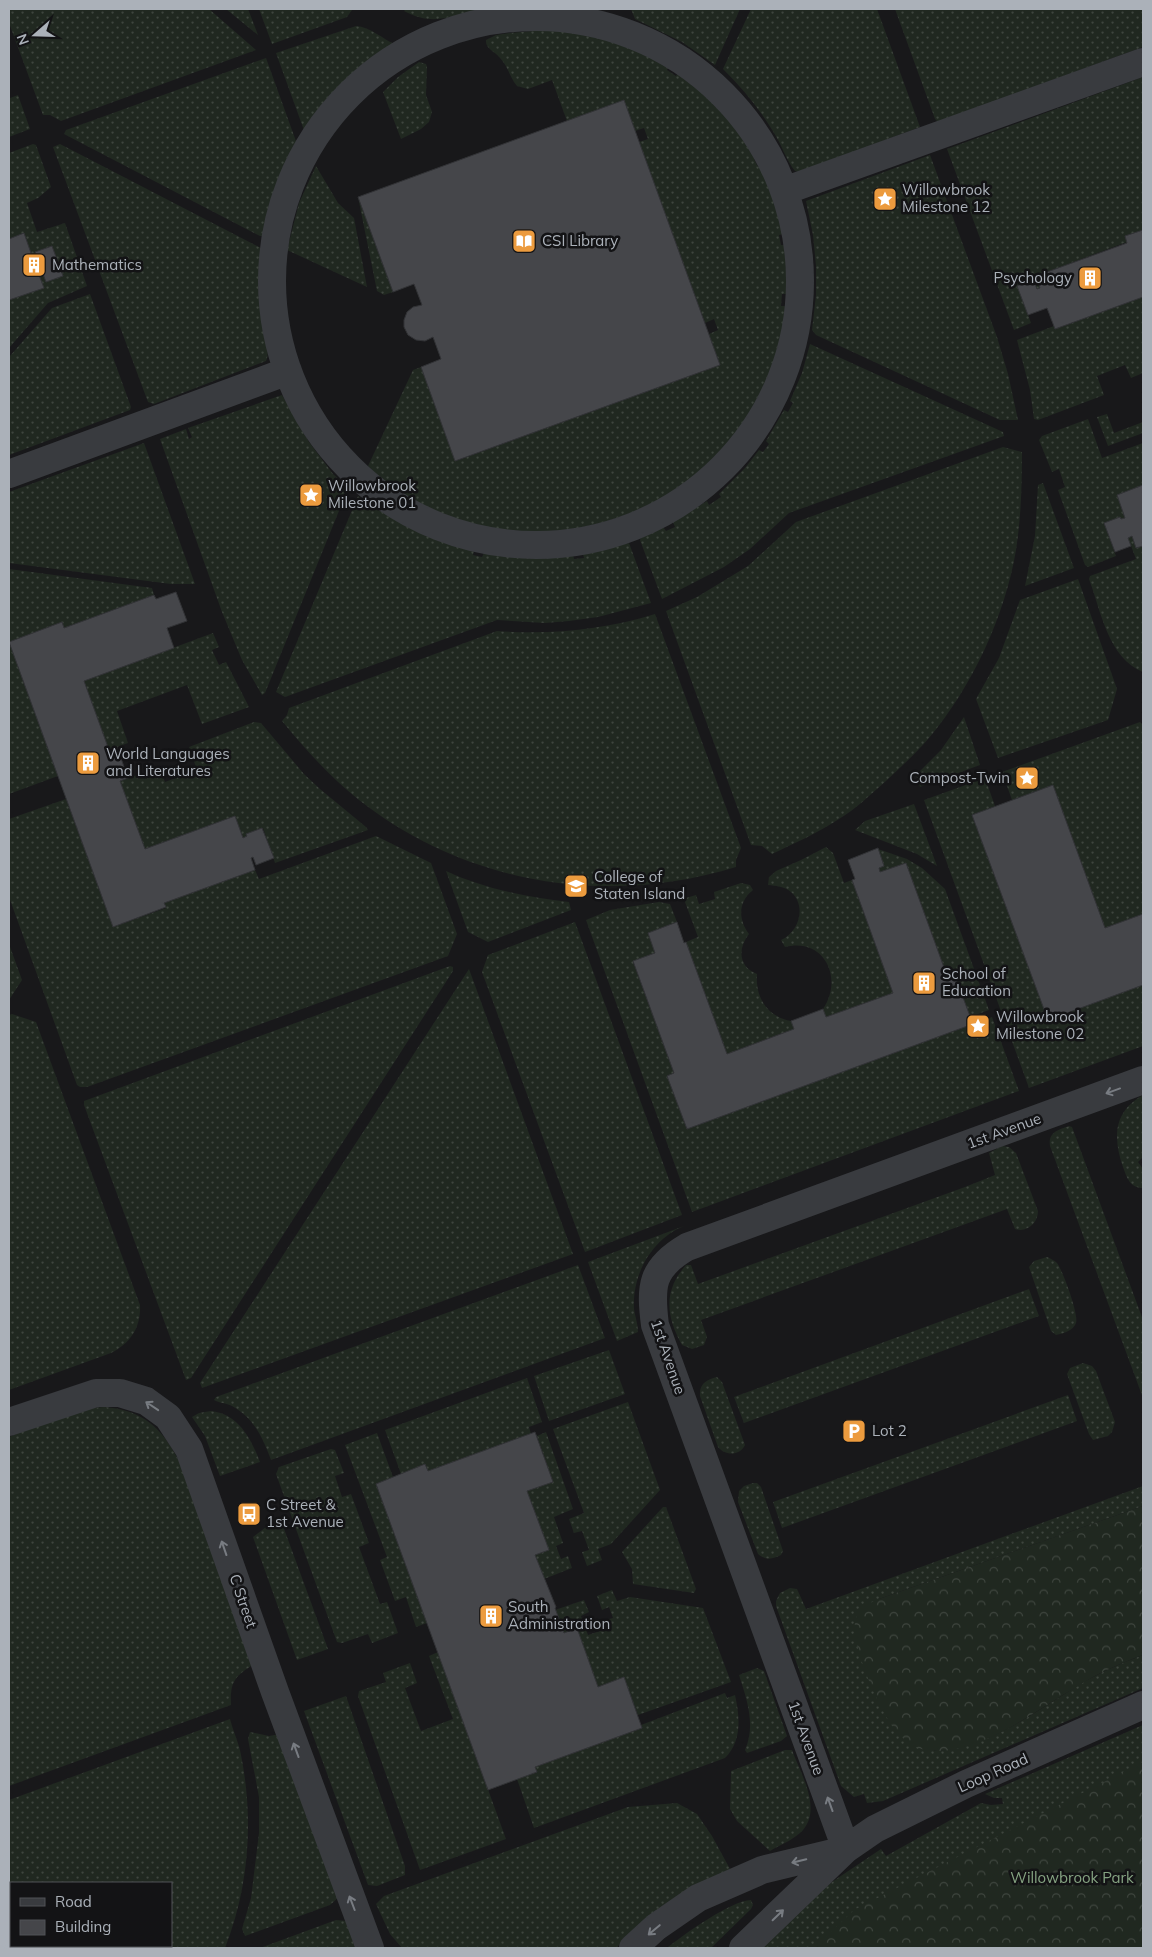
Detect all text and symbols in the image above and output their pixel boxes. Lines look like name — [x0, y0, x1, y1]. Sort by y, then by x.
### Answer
north arrow — [10, 10, 60, 60]
text: N — [13, 31, 33, 47]
place label: Willowbrook Milestone 12 — [902, 180, 990, 216]
place icon: Willowbrook Milestone 12 — [872, 186, 898, 212]
library icon: CSI Library — [511, 228, 537, 254]
place label: CSI Library — [542, 231, 618, 250]
building icon: Mathematics — [21, 252, 47, 278]
place label: Mathematics — [52, 255, 142, 274]
building icon: Psychology — [1077, 265, 1103, 291]
place label: Psychology — [993, 268, 1072, 287]
place label: Willowbrook Milestone 01 — [328, 476, 416, 512]
place icon: Willowbrook Milestone 01 — [298, 482, 324, 508]
place label: World Languages and Literatures — [106, 744, 230, 780]
building icon: World Languages and Literatures — [75, 750, 101, 776]
place icon: Compost-Twin — [1014, 765, 1040, 791]
place label: Compost-Twin — [909, 768, 1010, 787]
place label: College of Staten Island — [594, 867, 685, 903]
school or university icon: College of Staten Island — [563, 873, 589, 899]
place label: School of Education — [942, 964, 1011, 1000]
building icon: School of Education — [911, 970, 937, 996]
place label: Willowbrook Milestone 02 — [996, 1007, 1084, 1043]
place icon: Willowbrook Milestone 02 — [965, 1013, 991, 1039]
one-way arrow — [1105, 1087, 1121, 1096]
street label: 1st Avenue — [964, 1108, 1044, 1153]
street label: 1st Avenue — [647, 1317, 690, 1397]
one-way arrow — [146, 1401, 160, 1411]
parking icon: Lot 2 — [841, 1418, 867, 1444]
place label: Lot 2 — [872, 1421, 907, 1440]
place label: C Street & 1st Avenue — [266, 1495, 344, 1531]
bus stop icon: C Street & 1st Avenue — [236, 1501, 262, 1527]
one-way arrow — [219, 1541, 228, 1556]
street label: C Street — [225, 1571, 262, 1630]
place label: South Administration — [508, 1597, 610, 1633]
building icon: South Administration — [478, 1603, 504, 1629]
street label: 1st Avenue — [784, 1698, 829, 1778]
one-way arrow — [291, 1743, 300, 1759]
street label: Loop Road — [955, 1749, 1031, 1796]
one-way arrow — [825, 1796, 834, 1812]
one-way arrow — [791, 1857, 807, 1866]
park label: Willowbrook Park — [1010, 1868, 1134, 1887]
legend — [10, 1882, 172, 1947]
text: Road — [55, 1892, 92, 1911]
one-way arrow — [347, 1896, 357, 1911]
one-way arrow — [772, 1909, 784, 1921]
text: Building — [55, 1917, 111, 1936]
one-way arrow — [647, 1924, 660, 1935]

